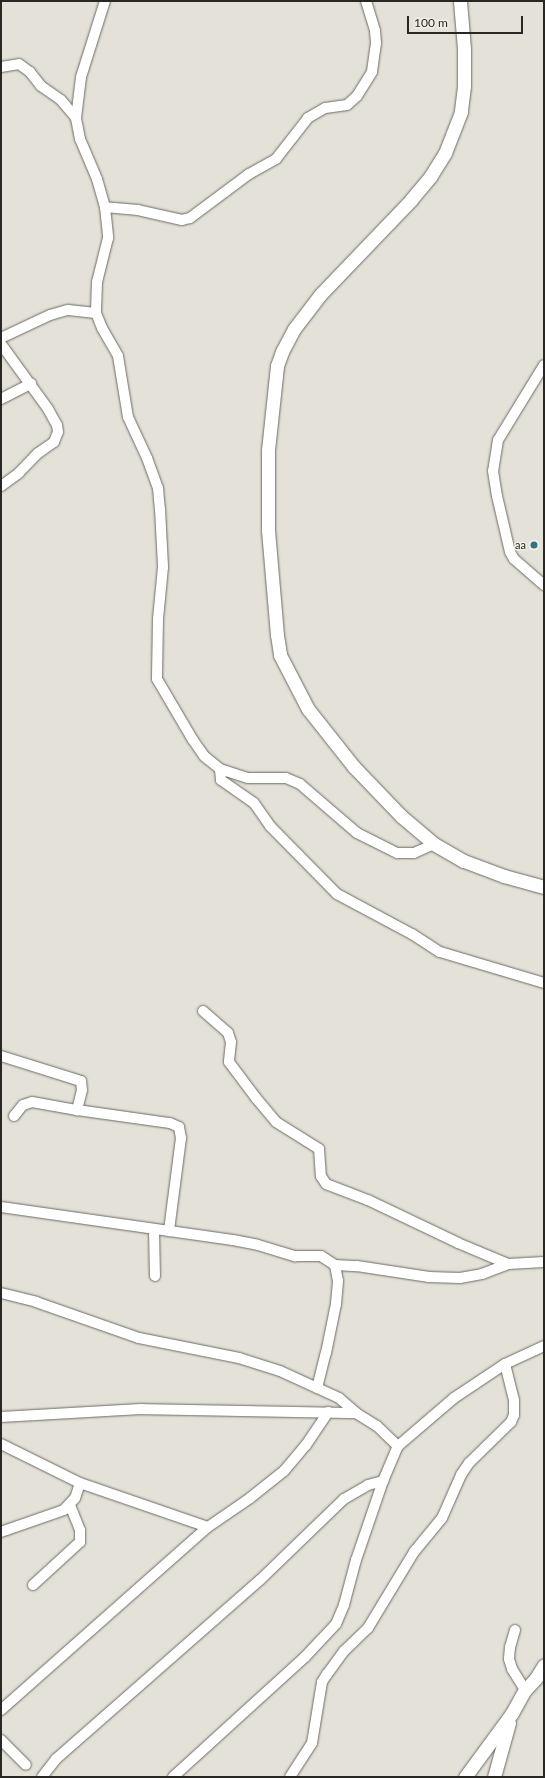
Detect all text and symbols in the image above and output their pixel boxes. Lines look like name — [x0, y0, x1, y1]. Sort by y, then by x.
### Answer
scale bar — [409, 8, 525, 34]
text: 100 m — [414, 15, 448, 30]
place label: aa — [515, 538, 526, 552]
marker: aa — [529, 540, 539, 550]

